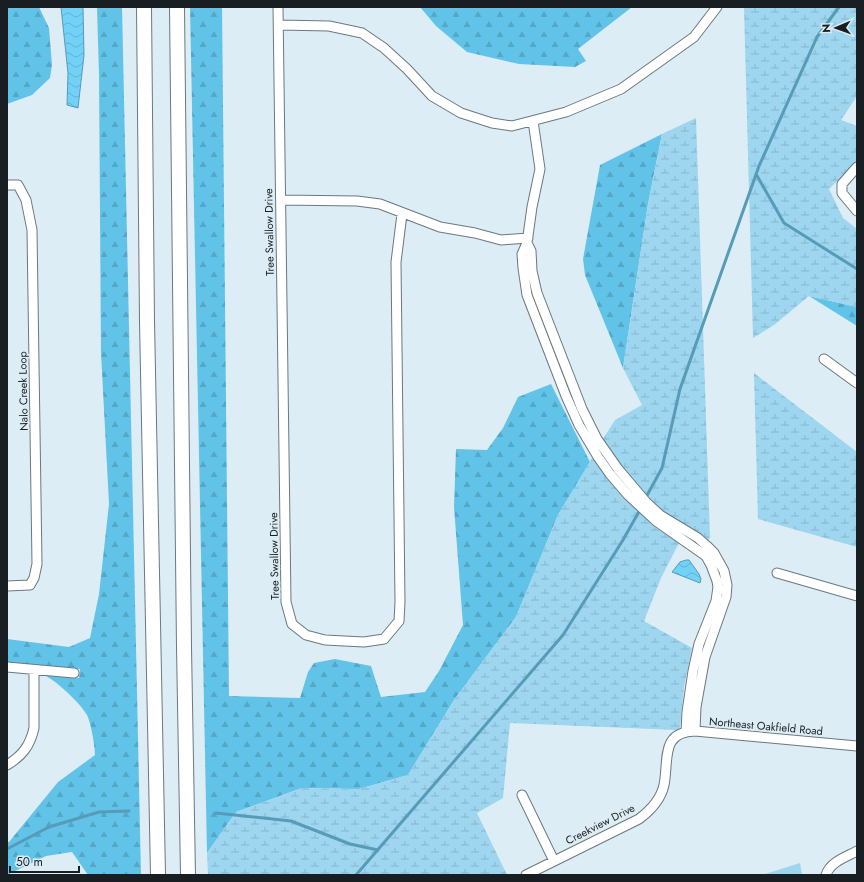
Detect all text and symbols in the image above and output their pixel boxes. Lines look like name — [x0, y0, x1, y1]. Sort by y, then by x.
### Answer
north arrow — [816, 8, 856, 48]
text: N — [818, 24, 834, 33]
street label: Tree Swallow Drive — [260, 188, 278, 276]
street label: Nalo Creek Loop — [14, 351, 32, 431]
street label: Tree Swallow Drive — [265, 512, 283, 600]
street label: Northeast Oakfield Road — [708, 713, 824, 739]
street label: Creekview Drive — [563, 799, 638, 848]
scale bar — [10, 848, 79, 874]
text: 50 m — [16, 853, 43, 871]

